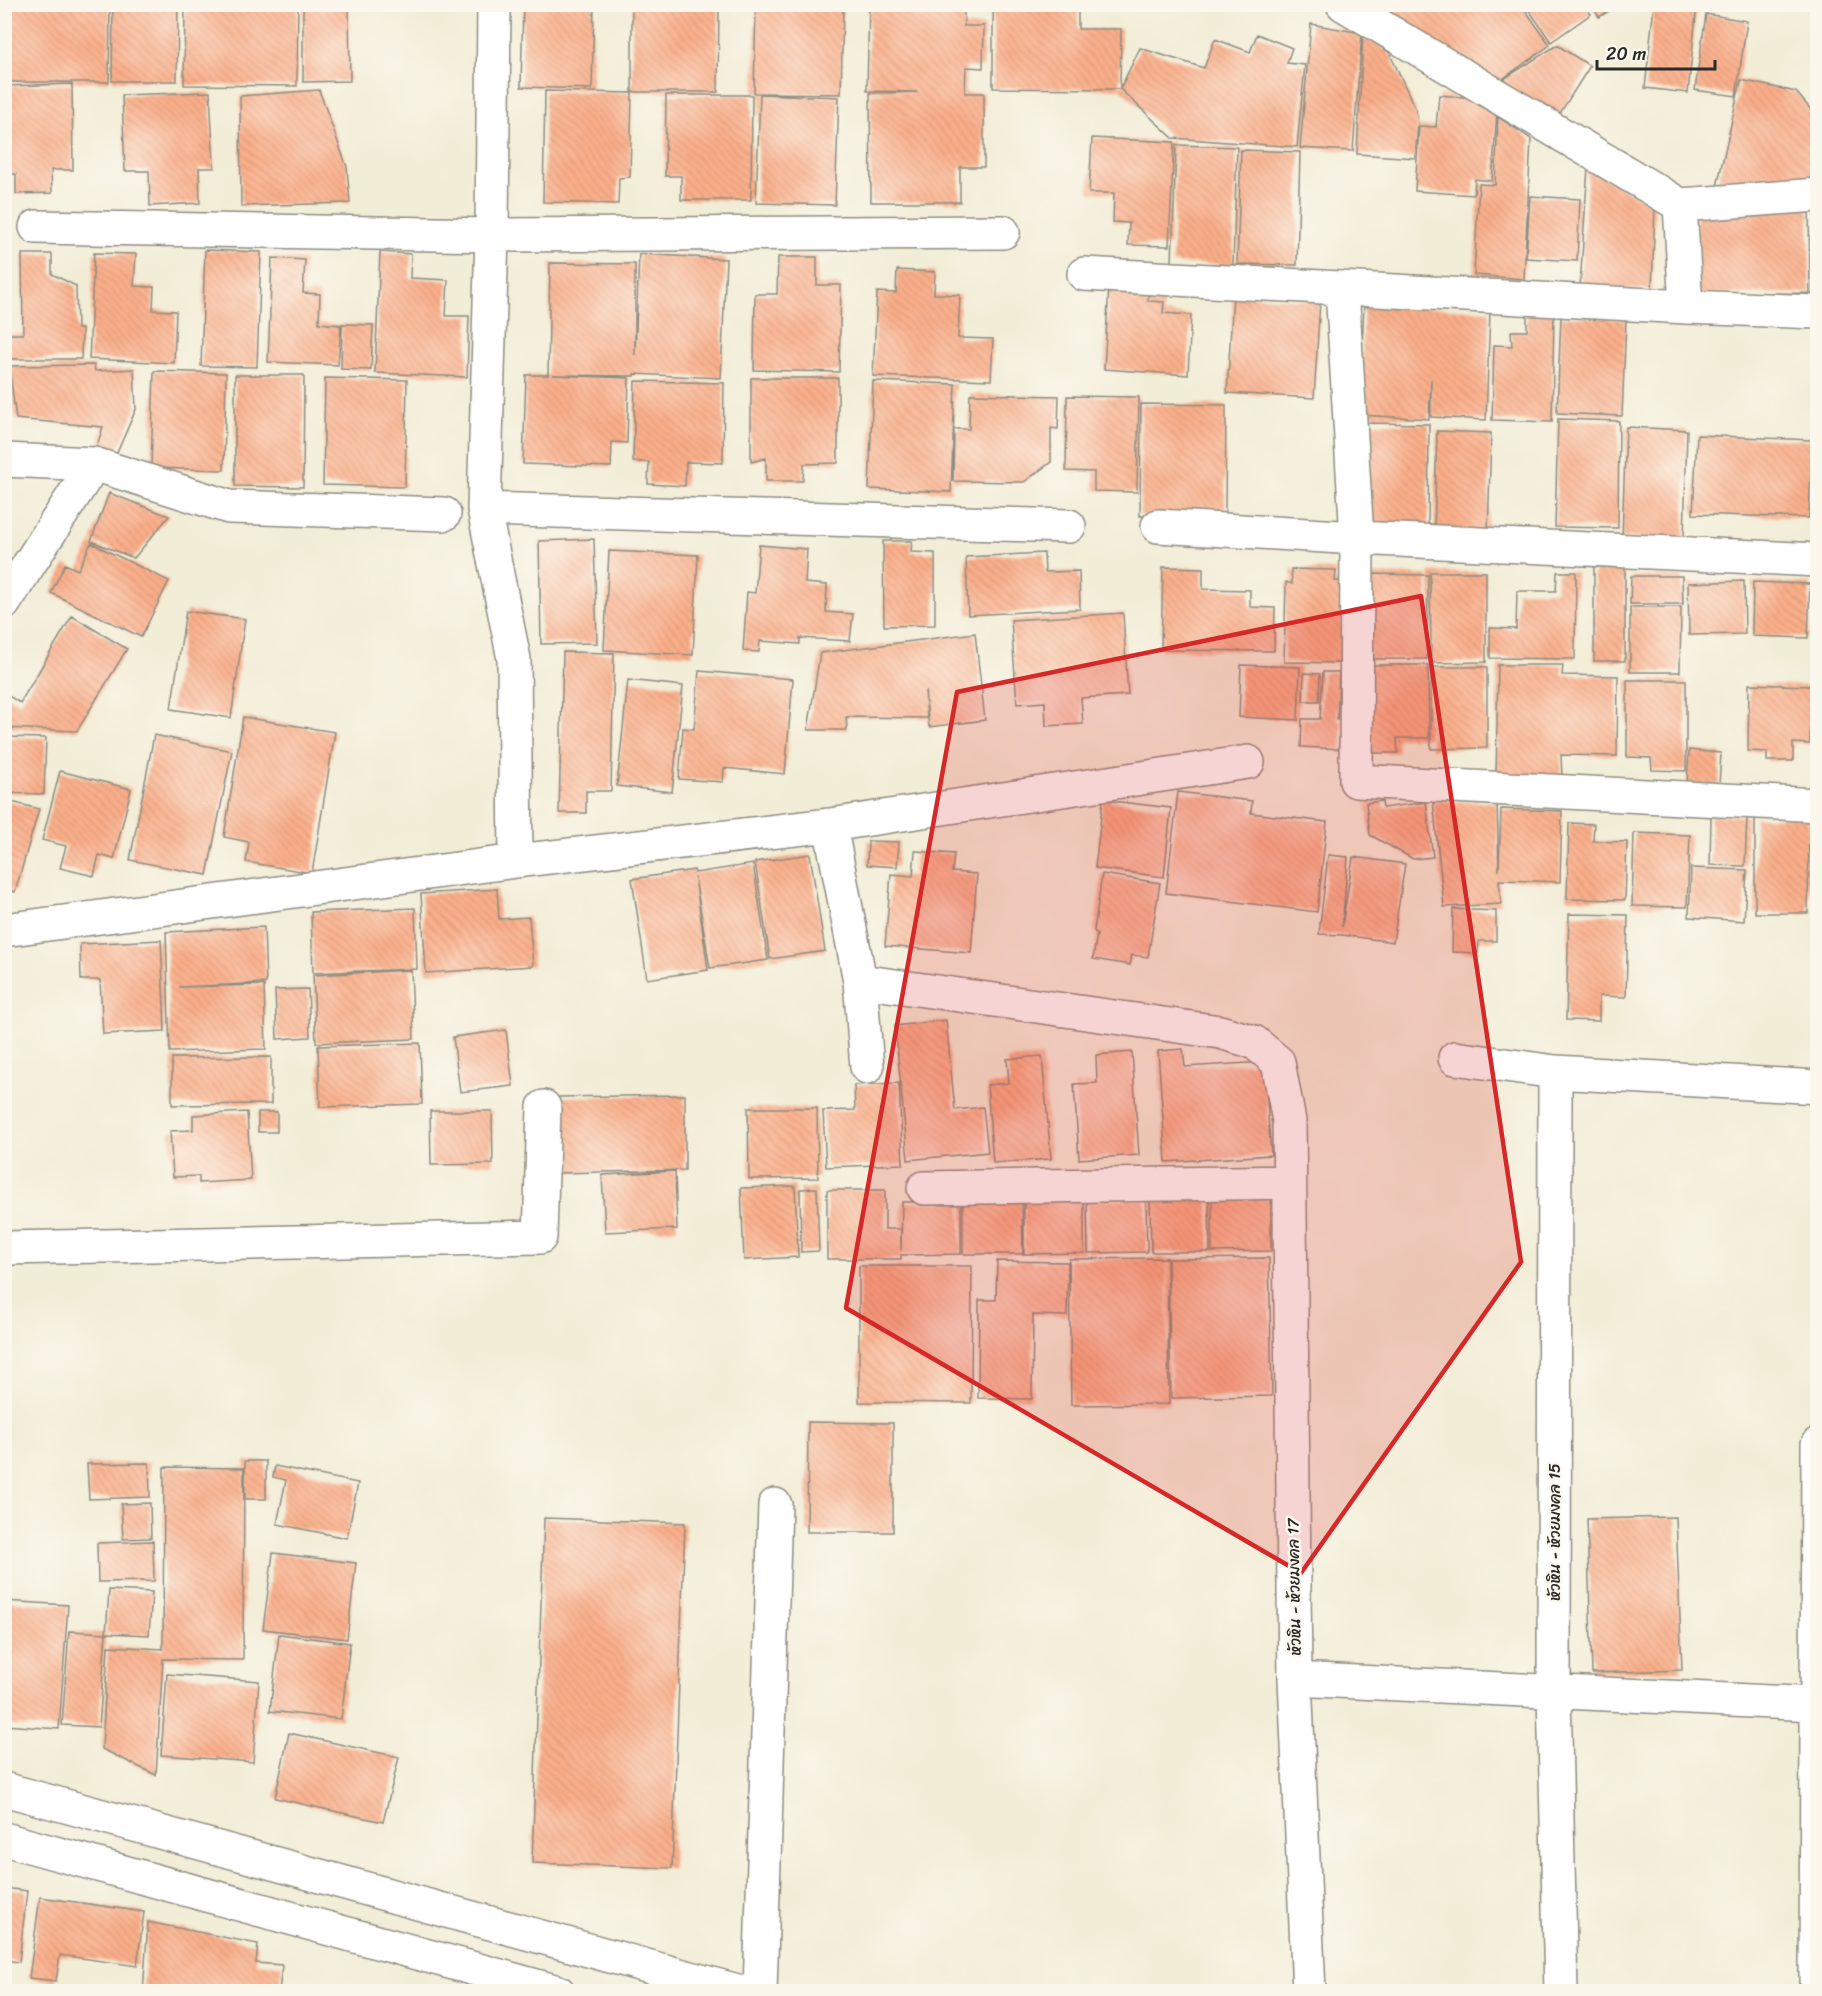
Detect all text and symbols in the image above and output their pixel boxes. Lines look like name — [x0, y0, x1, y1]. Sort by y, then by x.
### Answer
scale bar — [1597, 33, 1716, 71]
text: 20 m — [1606, 38, 1646, 70]
street label: หัวหิน - ห้วยมงคล 15 — [1540, 1463, 1569, 1601]
street label: หัวหิน - ห้วยมงคล 17 — [1278, 1517, 1310, 1656]

